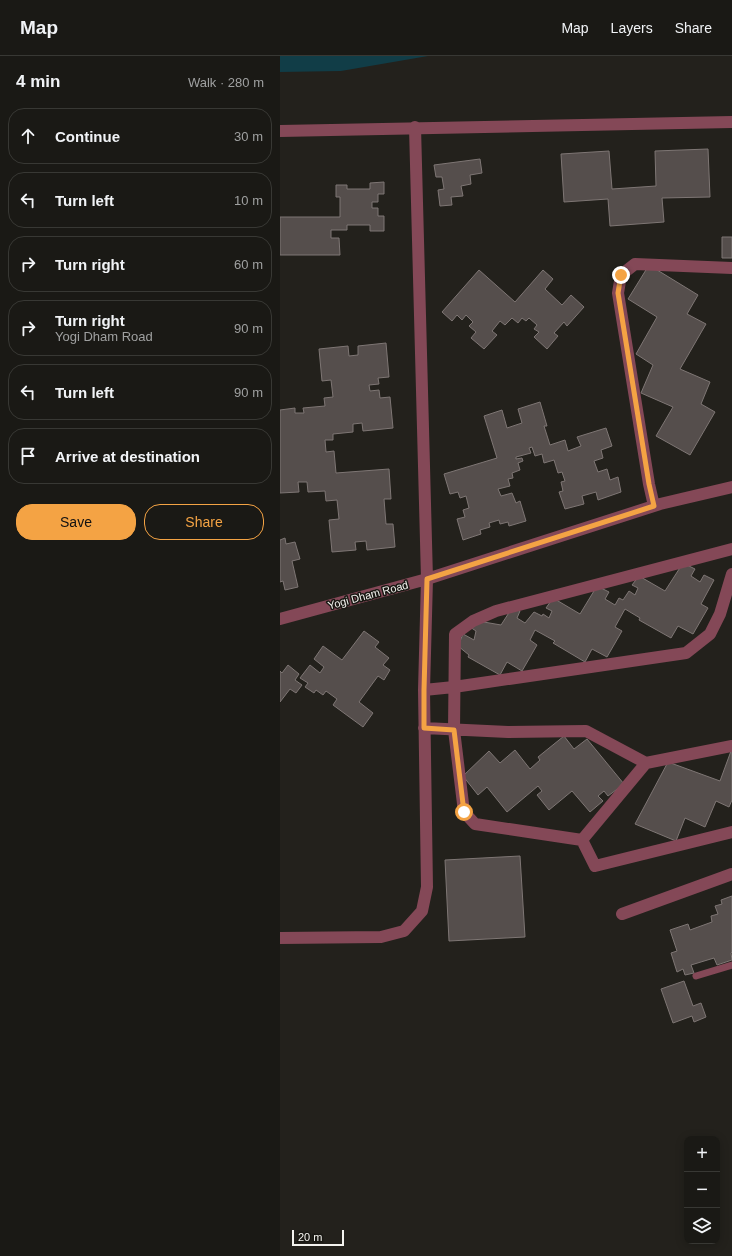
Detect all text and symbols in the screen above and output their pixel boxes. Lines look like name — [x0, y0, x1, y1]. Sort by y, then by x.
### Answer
text: Map — [20, 17, 58, 38]
text: Map — [561, 20, 589, 36]
text: Layers — [611, 20, 653, 36]
text: Share — [675, 20, 712, 36]
text: 4 min — [16, 72, 60, 91]
text: Walk · 280 m — [188, 75, 264, 90]
icon: ahead — [17, 125, 39, 147]
text: Continue — [55, 128, 120, 145]
text: 30 m — [234, 129, 263, 144]
icon: left — [17, 189, 39, 211]
text: Turn left — [55, 192, 114, 209]
text: 10 m — [234, 193, 263, 208]
icon: right — [17, 253, 39, 275]
text: Turn right — [55, 256, 125, 273]
text: 60 m — [234, 257, 263, 272]
route end — [612, 266, 630, 284]
text: Turn right — [55, 312, 125, 329]
icon: right — [17, 317, 39, 339]
text: 90 m — [234, 321, 263, 336]
text: Yogi Dham Road — [55, 329, 153, 344]
icon: left — [17, 381, 39, 403]
text: Turn left — [55, 384, 114, 401]
text: 90 m — [234, 385, 263, 400]
icon: arrive — [17, 445, 39, 467]
text: Arrive at destination — [55, 448, 200, 465]
button: Save — [16, 504, 136, 540]
button: Share — [144, 504, 264, 540]
street label: Yogi Dham Road — [326, 578, 410, 612]
route start — [455, 803, 473, 821]
map controls — [684, 1136, 720, 1244]
button: + — [684, 1136, 720, 1172]
button: − — [684, 1172, 720, 1208]
button: layers — [684, 1208, 720, 1244]
scale bar — [292, 1228, 344, 1247]
text: 20 m — [298, 1231, 322, 1243]

